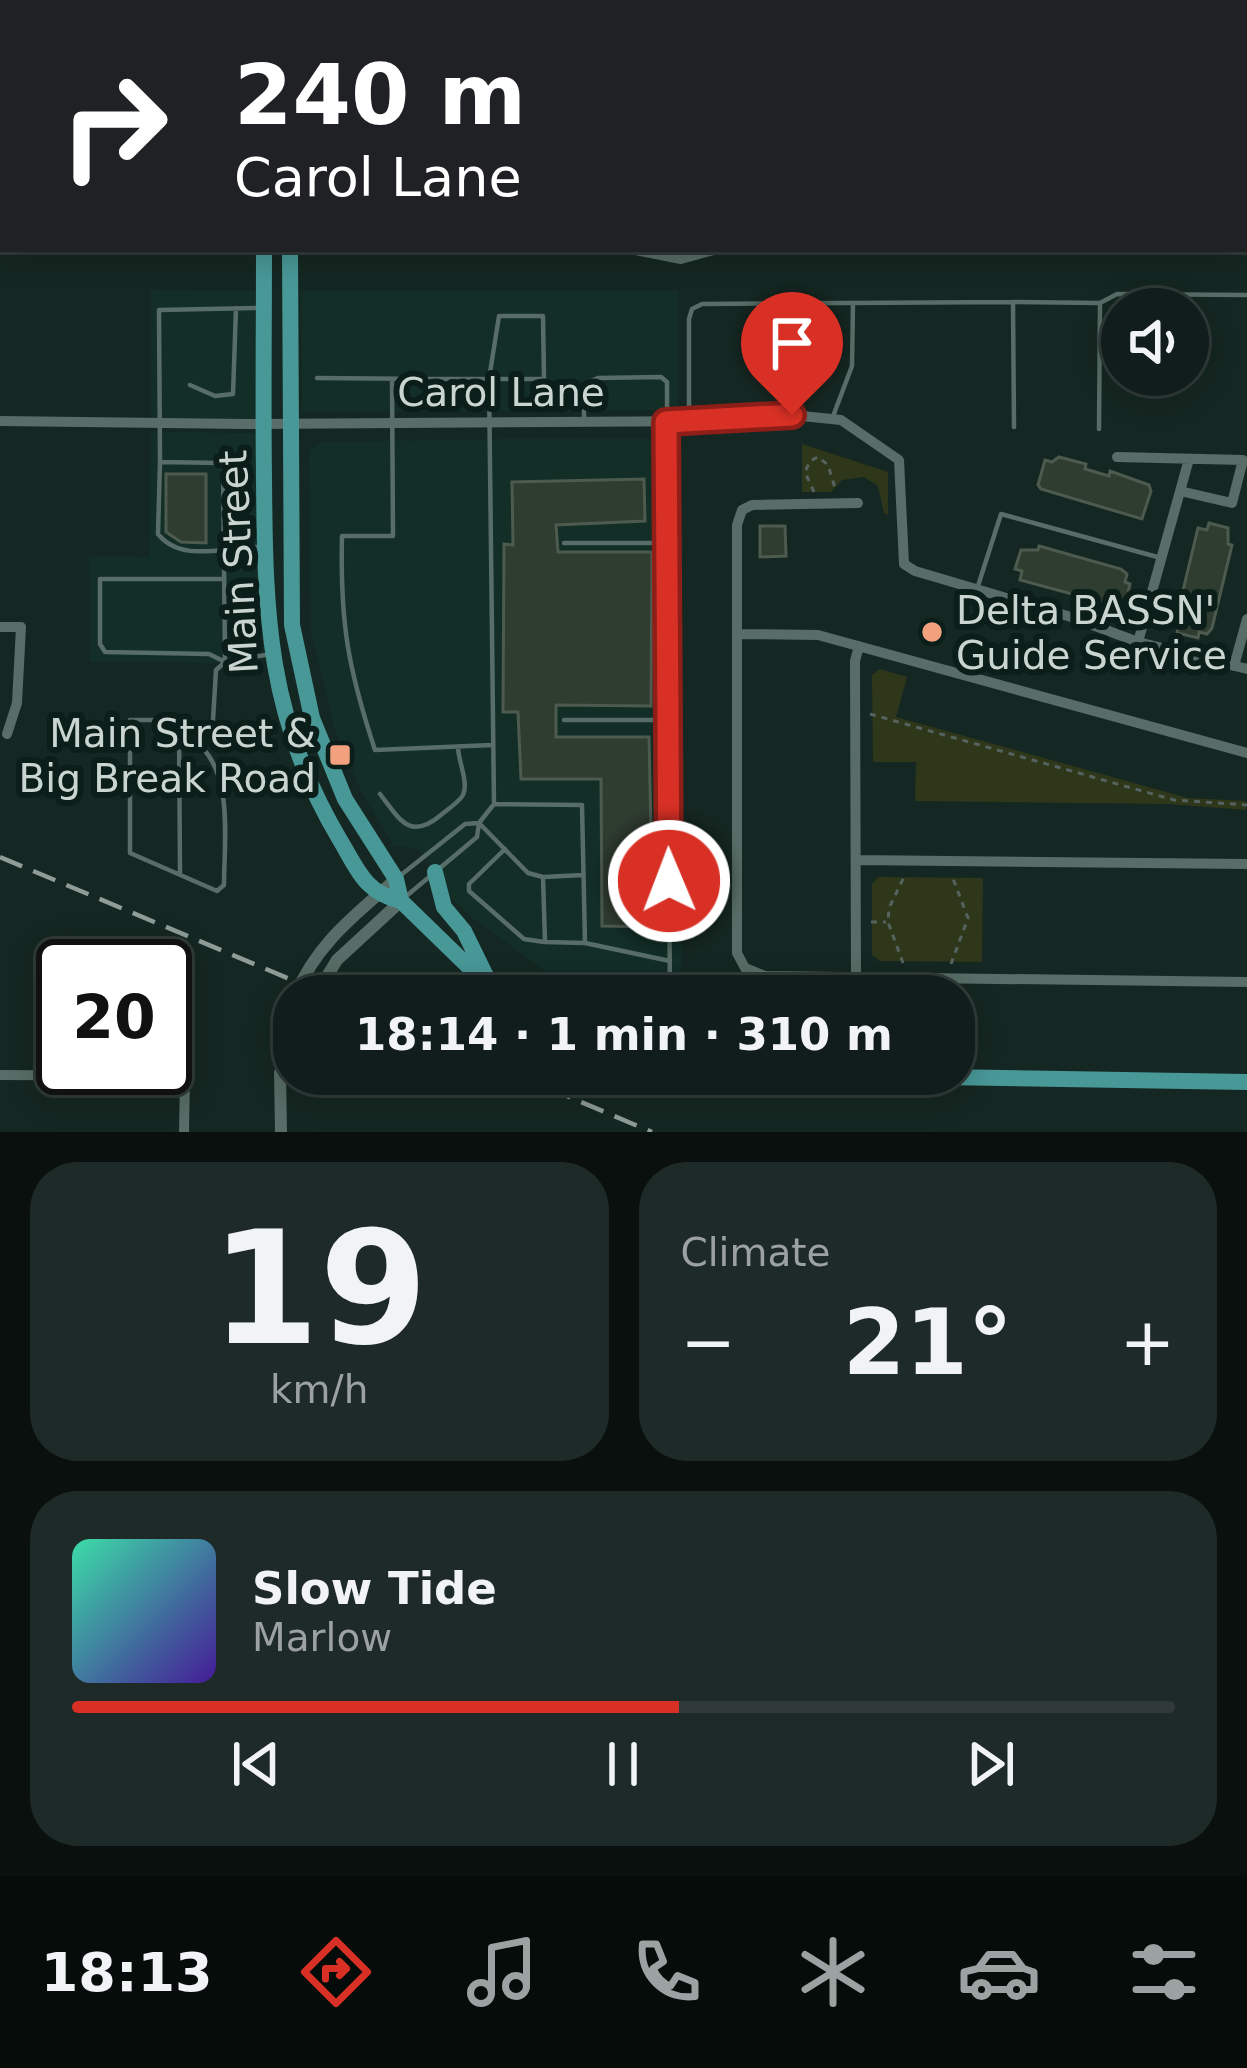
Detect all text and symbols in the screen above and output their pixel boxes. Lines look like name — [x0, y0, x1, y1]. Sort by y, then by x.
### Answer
text: 240 m — [234, 46, 526, 144]
icon: right — [36, 48, 192, 204]
text: Carol Lane — [234, 146, 522, 209]
map controls — [1101, 288, 1209, 396]
button: sound — [1101, 288, 1209, 396]
pin — [741, 292, 843, 415]
icon: arrive — [759, 310, 825, 376]
street label: Carol Lane — [397, 370, 605, 415]
street label: Main Street — [210, 449, 267, 675]
place label: Delta BASSN' Guide Service — [956, 588, 1227, 678]
marker: Delta BASSN' Guide Service — [919, 619, 945, 645]
place label: Main Street & Big Break Road — [19, 711, 316, 801]
marker: Main Street & Big Break Road — [327, 742, 353, 768]
position arrow — [606, 818, 732, 944]
speed limit sign: 20 — [36, 939, 192, 1095]
text: 18:14 · 1 min · 310 m — [355, 1008, 893, 1061]
text: 19 — [211, 1198, 428, 1380]
text: Climate — [681, 1230, 831, 1275]
text: 21° — [843, 1290, 1013, 1395]
text: − — [681, 1304, 736, 1381]
text: + — [1120, 1304, 1175, 1381]
text: km/h — [270, 1367, 368, 1412]
text: Slow Tide — [252, 1562, 497, 1615]
text: Marlow — [252, 1615, 392, 1660]
icon: previous — [223, 1731, 289, 1797]
icon: pause — [590, 1731, 656, 1797]
icon: next — [958, 1731, 1024, 1797]
icon: directions — [294, 1930, 378, 2014]
icon: music — [460, 1930, 544, 2014]
icon: phone — [625, 1930, 709, 2014]
icon: climate — [791, 1930, 875, 2014]
icon: car — [957, 1930, 1041, 2014]
icon: filters — [1122, 1930, 1206, 2014]
text: 18:13 — [41, 1941, 213, 2004]

